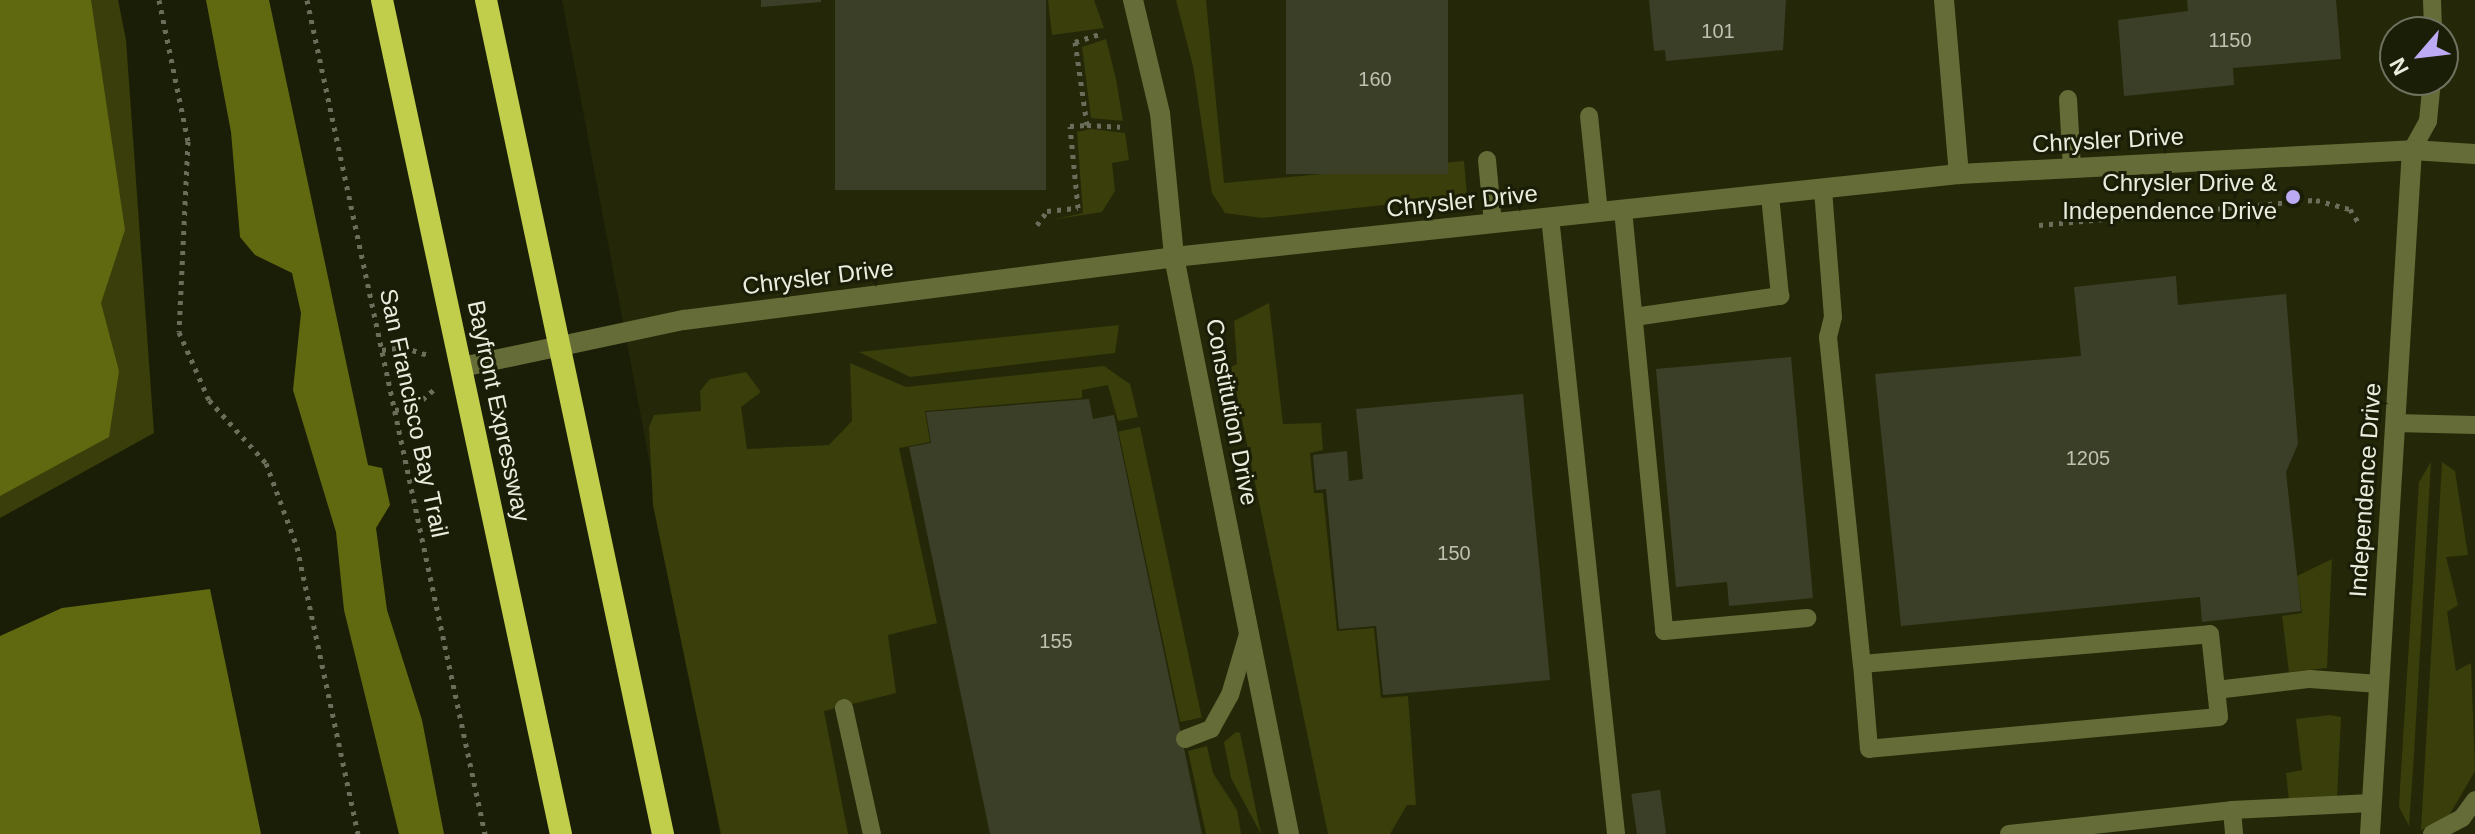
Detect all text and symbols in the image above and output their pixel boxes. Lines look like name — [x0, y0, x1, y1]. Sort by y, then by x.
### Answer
north arrow — [2379, 16, 2459, 96]
house number: 101 — [1701, 19, 1735, 43]
house number: 1150 — [2208, 28, 2252, 52]
text: N — [2384, 54, 2414, 79]
house number: 160 — [1358, 67, 1392, 91]
street label: Chrysler Drive — [2031, 122, 2185, 158]
place label: Chrysler Drive & Independence Drive — [2062, 169, 2277, 225]
street label: Chrysler Drive — [1385, 179, 1539, 223]
marker: Chrysler Drive & Independence Drive — [2284, 188, 2302, 206]
street label: Chrysler Drive — [741, 253, 895, 301]
street label: San Francisco Bay Trail — [374, 286, 454, 540]
street label: Bayfront Expressway — [461, 298, 537, 524]
street label: Constitution Drive — [1200, 316, 1264, 508]
street label: Independence Drive — [2343, 382, 2387, 598]
house number: 1205 — [2066, 446, 2110, 470]
house number: 150 — [1437, 541, 1471, 565]
house number: 155 — [1039, 629, 1073, 653]

